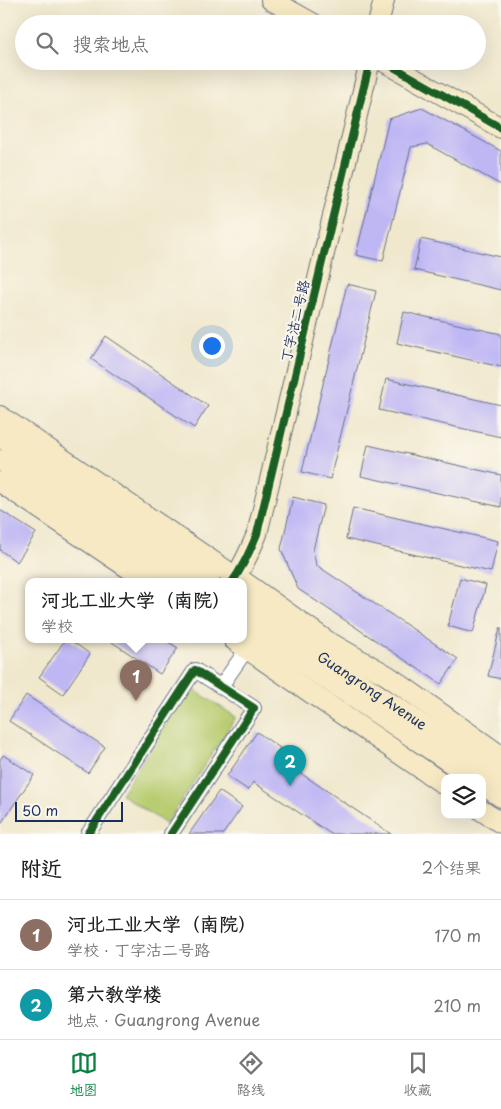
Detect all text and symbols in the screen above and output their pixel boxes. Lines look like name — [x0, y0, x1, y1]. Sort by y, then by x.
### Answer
search box — [15, 15, 486, 70]
icon: search — [33, 29, 61, 57]
text: 搜索地点 — [73, 29, 149, 57]
street label: 丁字沽二号路 — [275, 278, 314, 364]
your location — [199, 333, 225, 359]
popup — [25, 578, 247, 643]
text: 河北工业大学（南院） — [41, 585, 231, 613]
text: 学校 — [41, 613, 73, 637]
street label: Guangrong Avenue — [313, 646, 432, 735]
pin: 1 — [120, 660, 152, 701]
pin: 2 — [274, 745, 306, 786]
map controls — [441, 774, 486, 819]
button: layers — [441, 774, 486, 819]
scale bar — [15, 799, 122, 822]
text: 50 m — [22, 800, 58, 821]
text: 附近 — [20, 851, 62, 883]
text: 2个结果 — [422, 855, 481, 879]
text: 河北工业大学（南院） — [67, 909, 257, 937]
text: 1 — [32, 923, 40, 947]
text: 170 m — [435, 923, 481, 947]
text: 学校 · 丁字沽二号路 — [67, 937, 210, 961]
text: 第六教学楼 — [67, 979, 162, 1007]
text: 2 — [30, 993, 42, 1017]
text: 210 m — [433, 993, 481, 1017]
text: 地点 · Guangrong Avenue — [67, 1007, 260, 1031]
tab: 地图 — [70, 1049, 98, 1100]
tab: 路线 — [237, 1049, 265, 1100]
tab: 收藏 — [404, 1049, 432, 1100]

